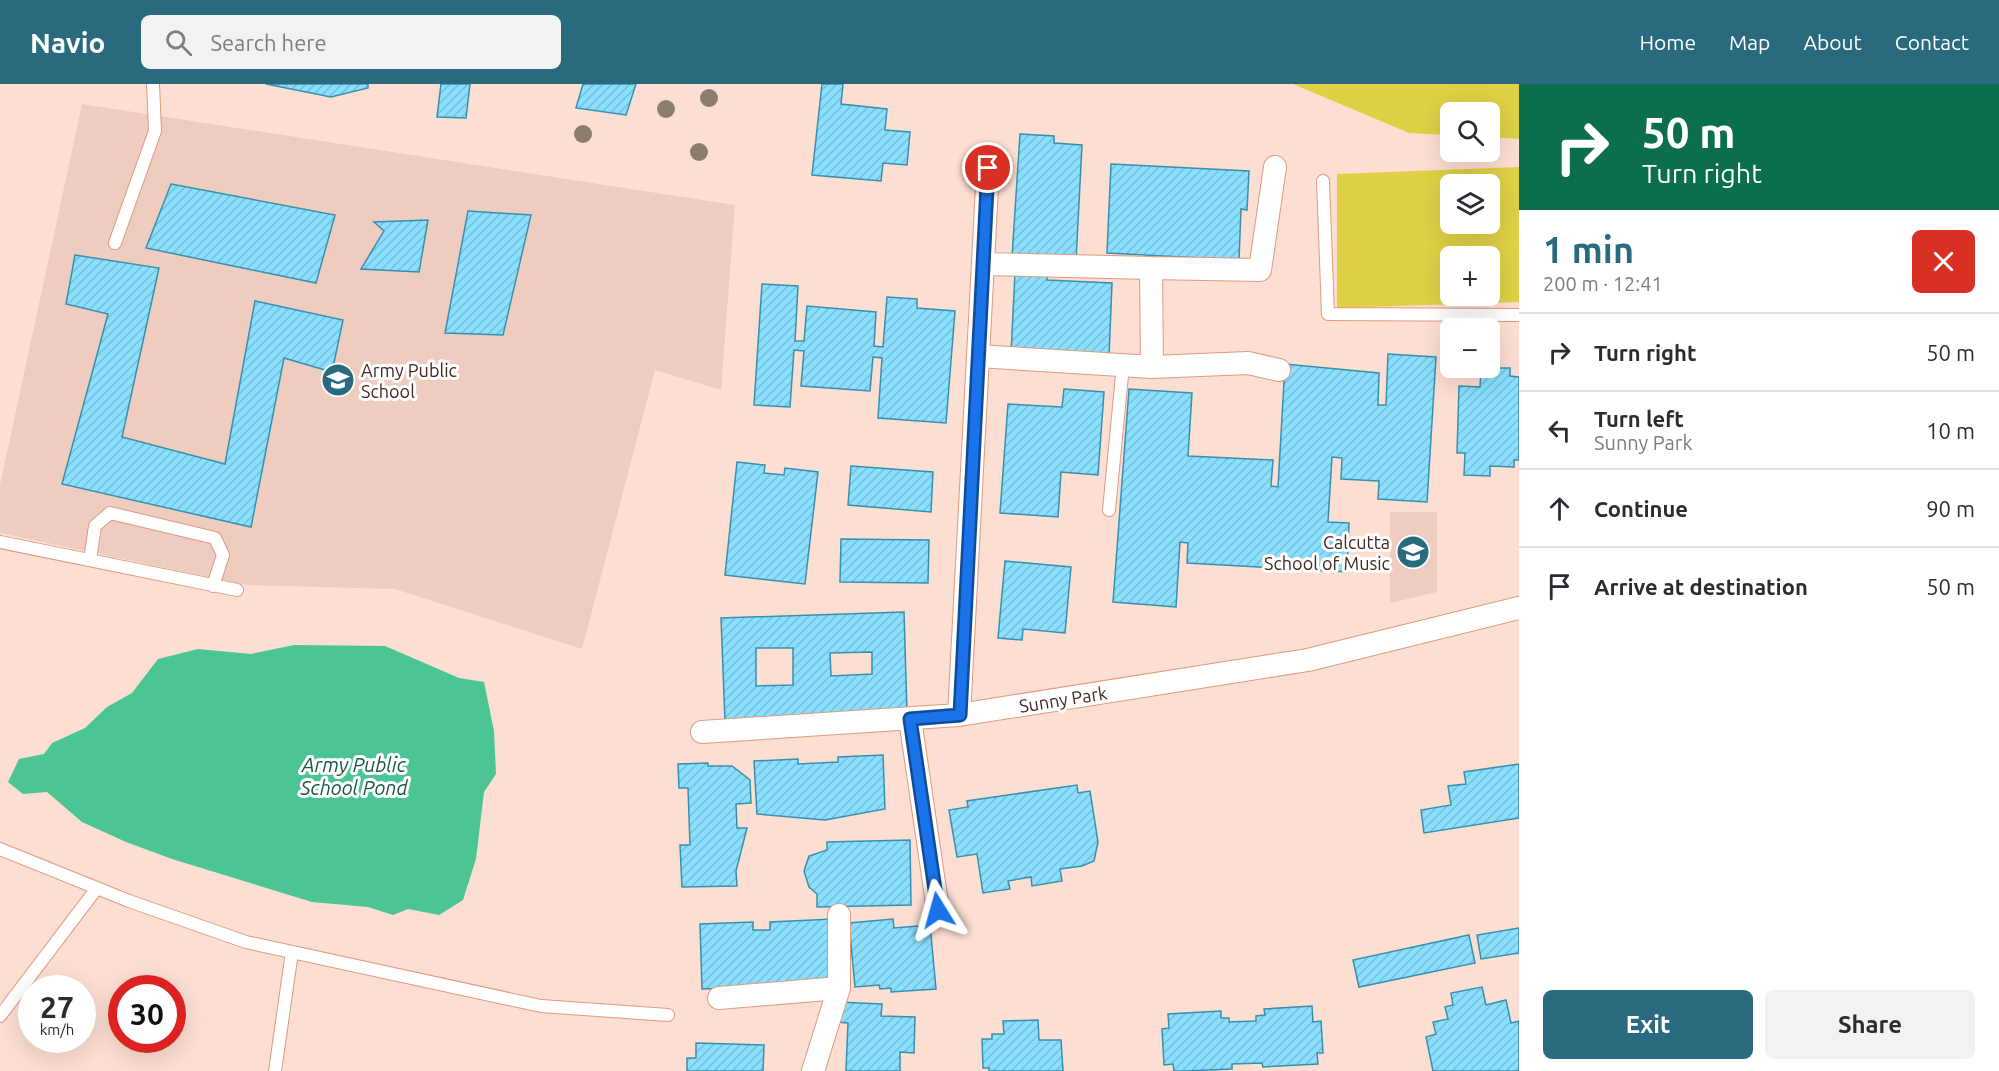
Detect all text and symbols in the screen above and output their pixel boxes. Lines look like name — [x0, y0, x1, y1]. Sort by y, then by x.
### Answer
search box — [141, 15, 561, 69]
icon: search — [162, 26, 195, 59]
text: Navio — [30, 27, 105, 58]
text: Search here — [210, 30, 327, 55]
text: Home — [1639, 30, 1696, 54]
text: Map — [1729, 30, 1770, 54]
text: About — [1803, 30, 1862, 54]
text: Contact — [1895, 30, 1969, 54]
map controls — [1440, 102, 1500, 378]
button: search — [1440, 102, 1500, 162]
icon: right — [1543, 108, 1621, 186]
text: 50 m — [1642, 109, 1736, 156]
pin — [962, 142, 1013, 193]
icon: arrive — [971, 151, 1004, 184]
text: Turn right — [1642, 158, 1762, 188]
button: layers — [1440, 174, 1500, 234]
text: 1 min — [1543, 229, 1634, 270]
button: close — [1912, 230, 1975, 293]
button: + — [1440, 246, 1500, 306]
text: 200 m · 12:41 — [1543, 272, 1663, 295]
button: − — [1440, 318, 1500, 378]
icon: right — [1543, 336, 1576, 369]
text: Turn right — [1594, 340, 1696, 365]
text: 50 m — [1926, 340, 1975, 365]
place label: Army Public School — [361, 360, 457, 401]
school or university icon: Army Public School — [320, 362, 356, 398]
text: Turn left — [1594, 406, 1684, 431]
icon: left — [1543, 414, 1576, 447]
text: 10 m — [1926, 418, 1975, 443]
text: Sunny Park — [1594, 431, 1693, 454]
icon: ahead — [1543, 492, 1576, 525]
text: Continue — [1594, 496, 1688, 521]
text: 90 m — [1926, 496, 1975, 521]
place label: Calcutta School of Music — [1264, 532, 1390, 573]
school or university icon: Calcutta School of Music — [1395, 534, 1431, 570]
icon: arrive — [1543, 570, 1576, 603]
text: Arrive at destination — [1594, 574, 1808, 599]
text: 50 m — [1926, 574, 1975, 599]
street label: Sunny Park — [1018, 682, 1108, 716]
water label: Army Public School Pond — [299, 753, 408, 799]
position arrow — [906, 878, 970, 942]
speed limit sign: 30 — [108, 975, 186, 1053]
text: 27 — [40, 990, 74, 1024]
button: Exit — [1543, 990, 1753, 1059]
button: Share — [1765, 990, 1975, 1059]
text: km/h — [40, 1021, 74, 1038]

